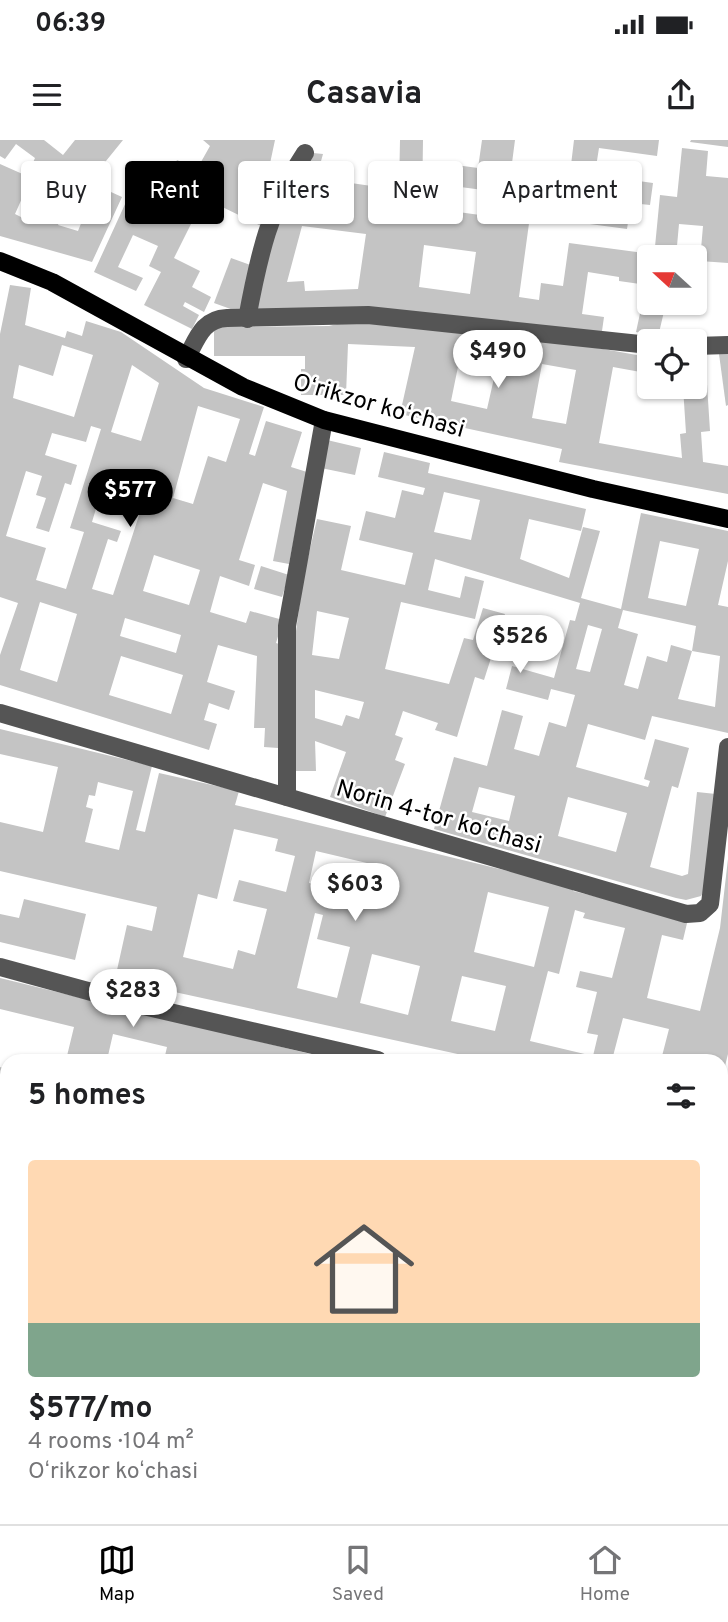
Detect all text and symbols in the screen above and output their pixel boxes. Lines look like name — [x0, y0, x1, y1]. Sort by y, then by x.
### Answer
text: 06:39 — [35, 8, 106, 41]
text: Casavia — [306, 75, 422, 115]
icon: menu — [28, 76, 66, 114]
icon: share — [662, 76, 700, 114]
chip: Buy — [21, 161, 111, 224]
chip: Rent — [125, 161, 224, 224]
chip: Filters — [238, 161, 354, 224]
chip: New — [368, 161, 463, 224]
chip: Apartment — [477, 161, 642, 224]
north arrow — [637, 245, 707, 315]
map controls — [637, 245, 707, 399]
button: locate — [637, 329, 707, 399]
pin: $490 — [457, 330, 539, 390]
text: $490 — [469, 338, 527, 367]
street label: Oʻrikzor koʻchasi — [289, 368, 468, 446]
pin: $577 — [89, 470, 171, 529]
text: $577 — [104, 477, 156, 506]
pin: $526 — [479, 616, 561, 675]
text: $526 — [492, 623, 548, 652]
street label: Norin 4-tor koʻchasi — [332, 774, 545, 862]
pin: $603 — [314, 864, 396, 923]
text: $603 — [327, 871, 383, 900]
pin: $283 — [92, 970, 174, 1029]
text: $283 — [105, 977, 161, 1006]
icon: filters — [662, 1077, 700, 1115]
text: 5 homes — [28, 1078, 146, 1115]
icon: home — [301, 1206, 427, 1332]
text: $577/mo — [28, 1391, 152, 1428]
text: 4 rooms · 104 m² — [28, 1428, 194, 1457]
text: Oʻrikzor koʻchasi — [28, 1458, 198, 1487]
tab: Map — [98, 1541, 136, 1607]
tab: Saved — [332, 1541, 384, 1607]
tab: Home — [580, 1541, 630, 1607]

